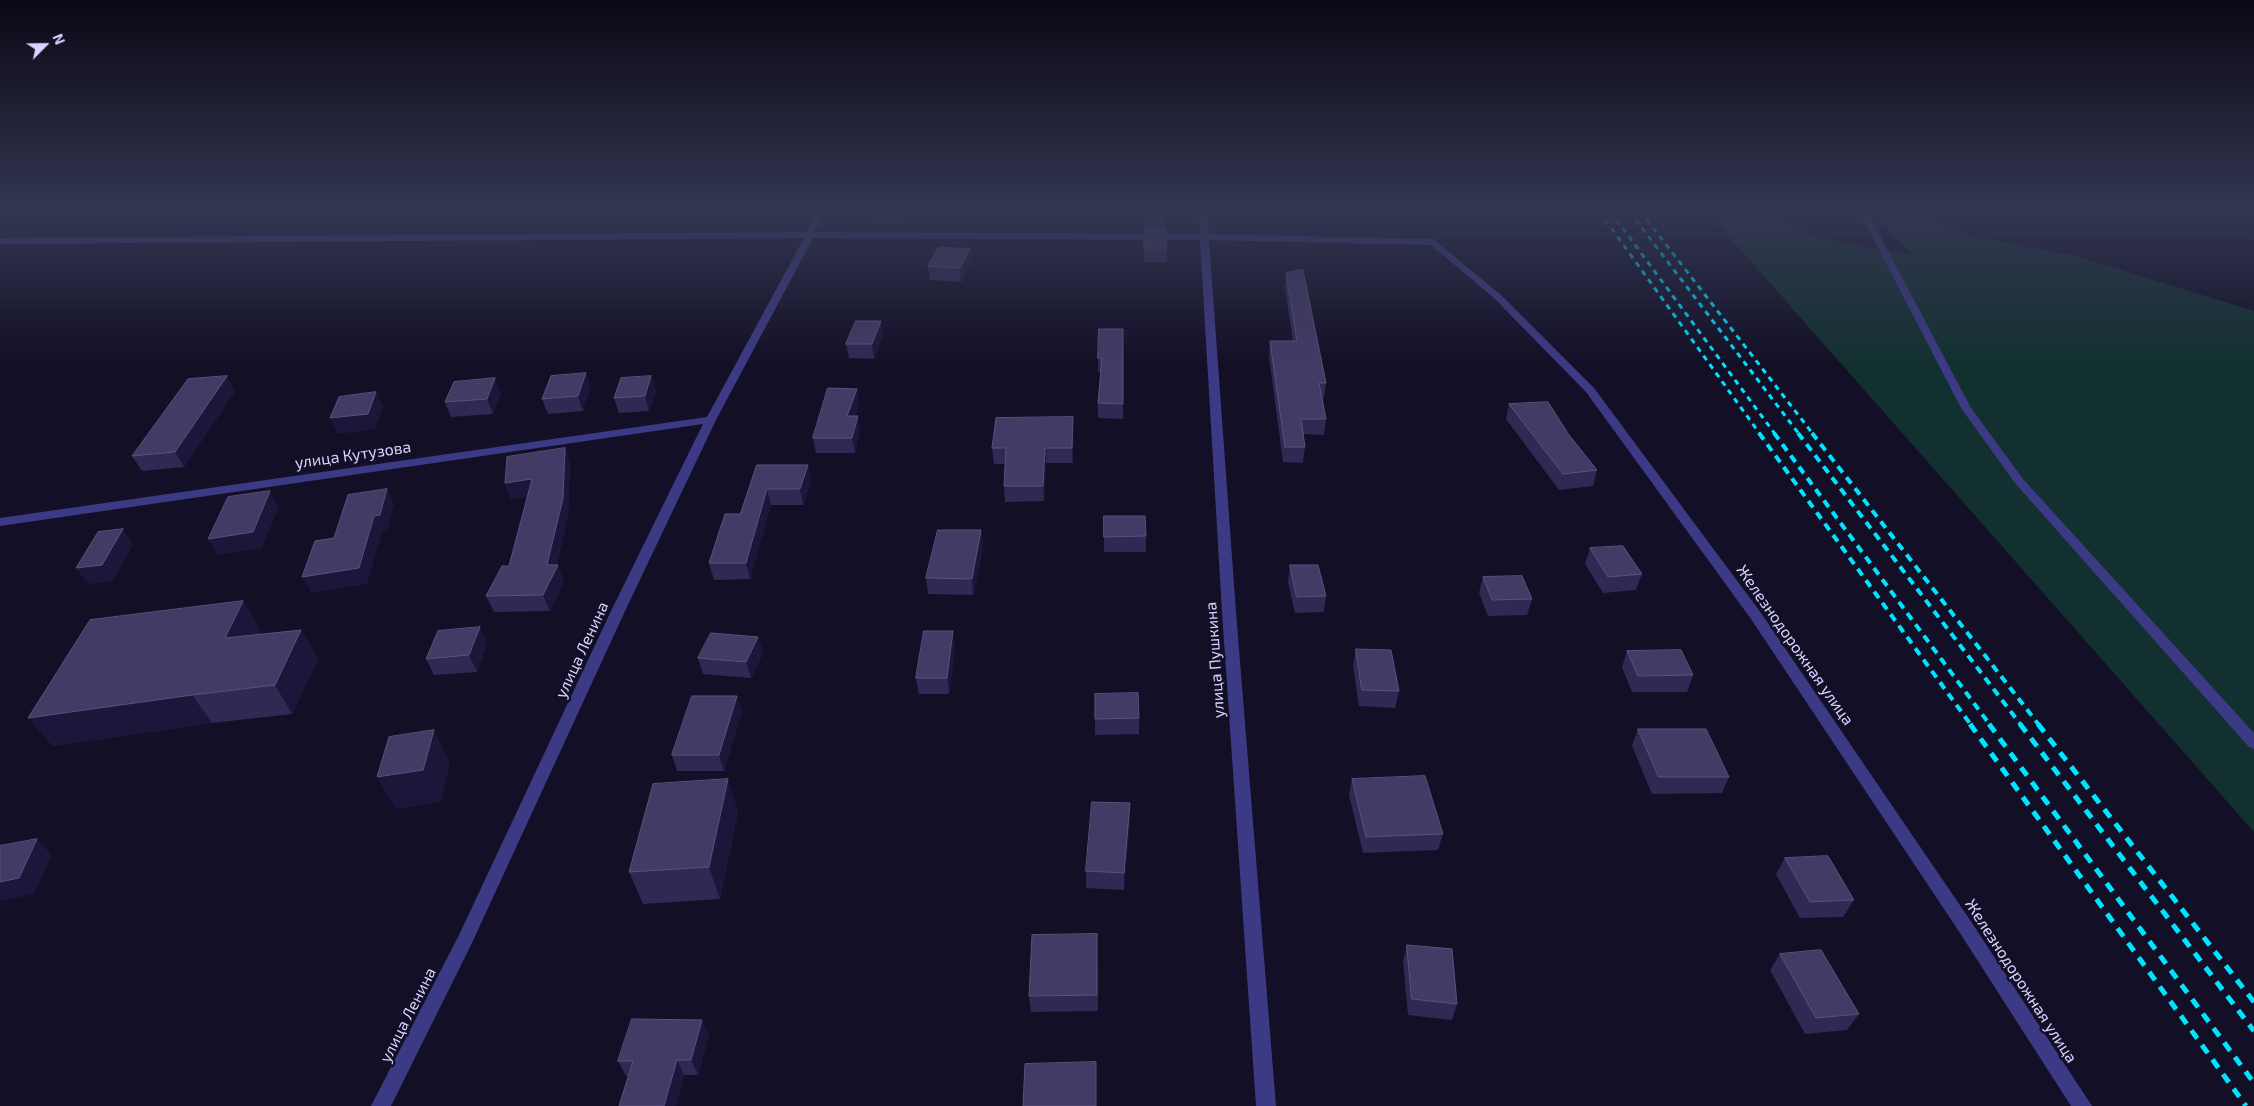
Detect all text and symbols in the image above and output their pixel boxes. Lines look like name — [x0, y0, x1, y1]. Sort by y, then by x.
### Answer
north arrow — [20, 20, 70, 70]
text: N — [49, 31, 69, 47]
street label: улица Кутузова — [294, 437, 412, 473]
street label: Железнодорожная улица — [1732, 561, 1858, 729]
street label: улица Ленина — [551, 599, 613, 701]
street label: улица Пушкина — [1201, 601, 1229, 719]
street label: Железнодорожная улица — [1961, 895, 2081, 1067]
street label: улица Ленина — [376, 964, 440, 1066]

